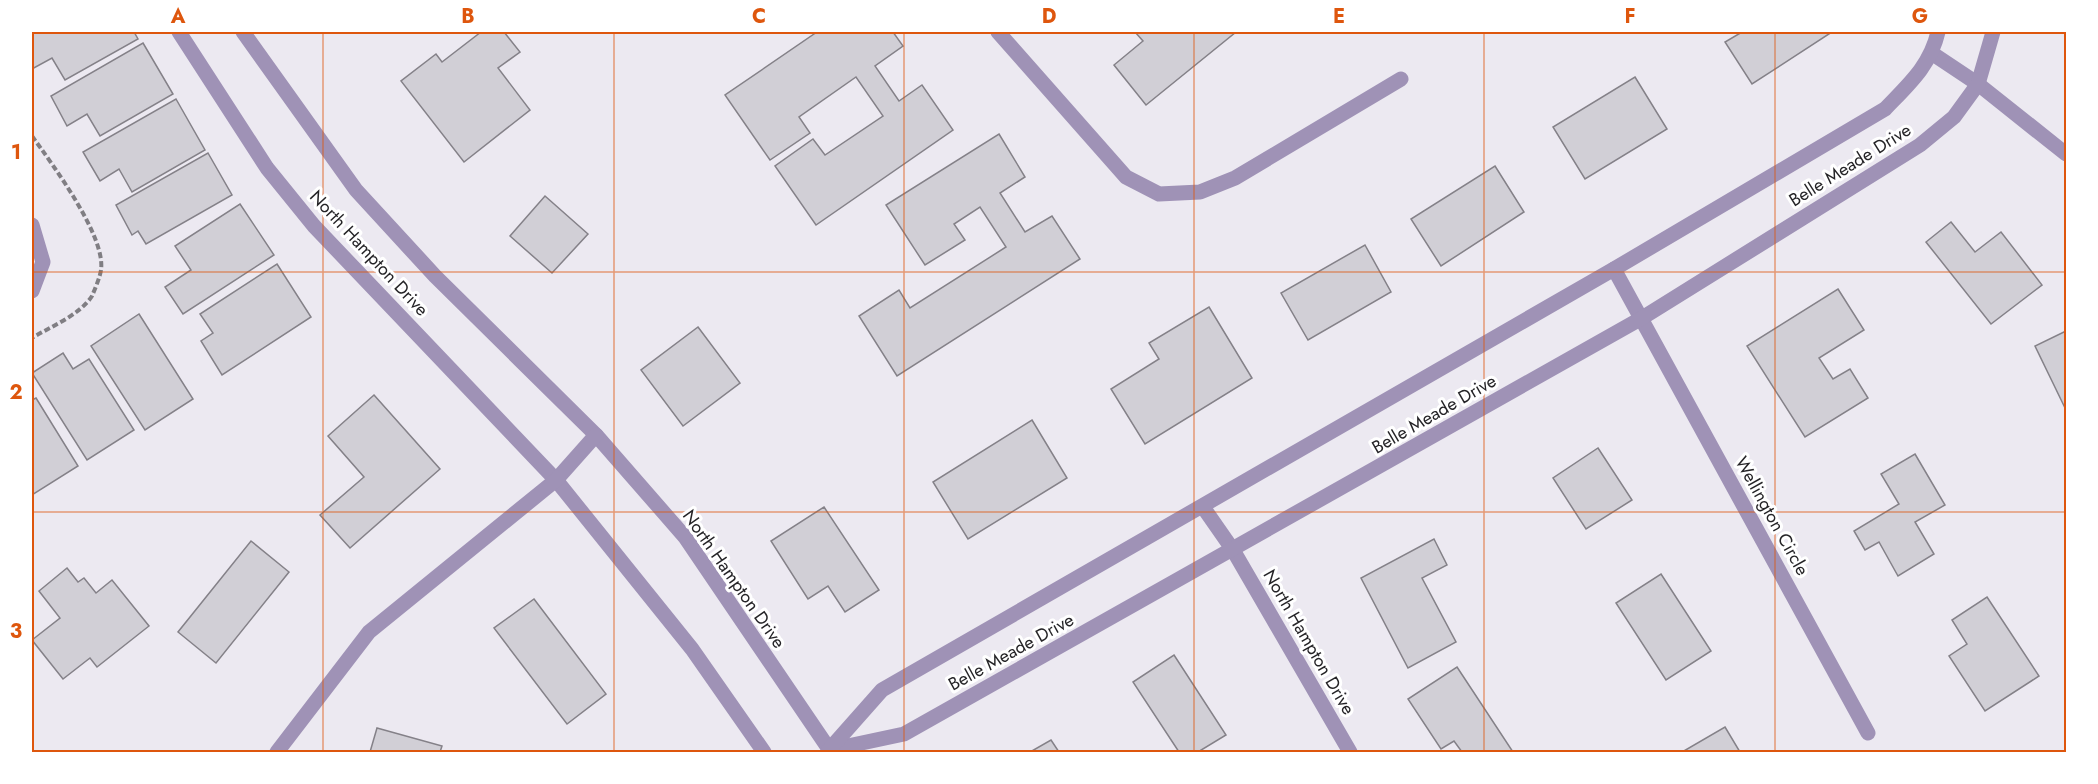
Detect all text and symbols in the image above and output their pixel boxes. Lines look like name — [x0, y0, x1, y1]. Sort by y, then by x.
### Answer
text: A — [170, 2, 186, 31]
text: B — [461, 2, 475, 31]
text: C — [752, 2, 766, 31]
text: D — [1042, 2, 1056, 31]
text: E — [1333, 2, 1345, 31]
text: F — [1624, 2, 1636, 31]
text: G — [1912, 2, 1928, 31]
street label: Belle Meade Drive — [1784, 117, 1916, 213]
text: 1 — [11, 138, 21, 167]
street label: North Hampton Drive — [304, 184, 434, 322]
street label: Belle Meade Drive — [1367, 368, 1501, 460]
text: 2 — [9, 378, 23, 407]
street label: Wellington Circle — [1729, 452, 1815, 580]
street label: North Hampton Drive — [676, 504, 792, 654]
street label: North Hampton Drive — [1257, 564, 1361, 720]
street label: Belle Meade Drive — [944, 607, 1078, 697]
text: 3 — [10, 617, 22, 646]

